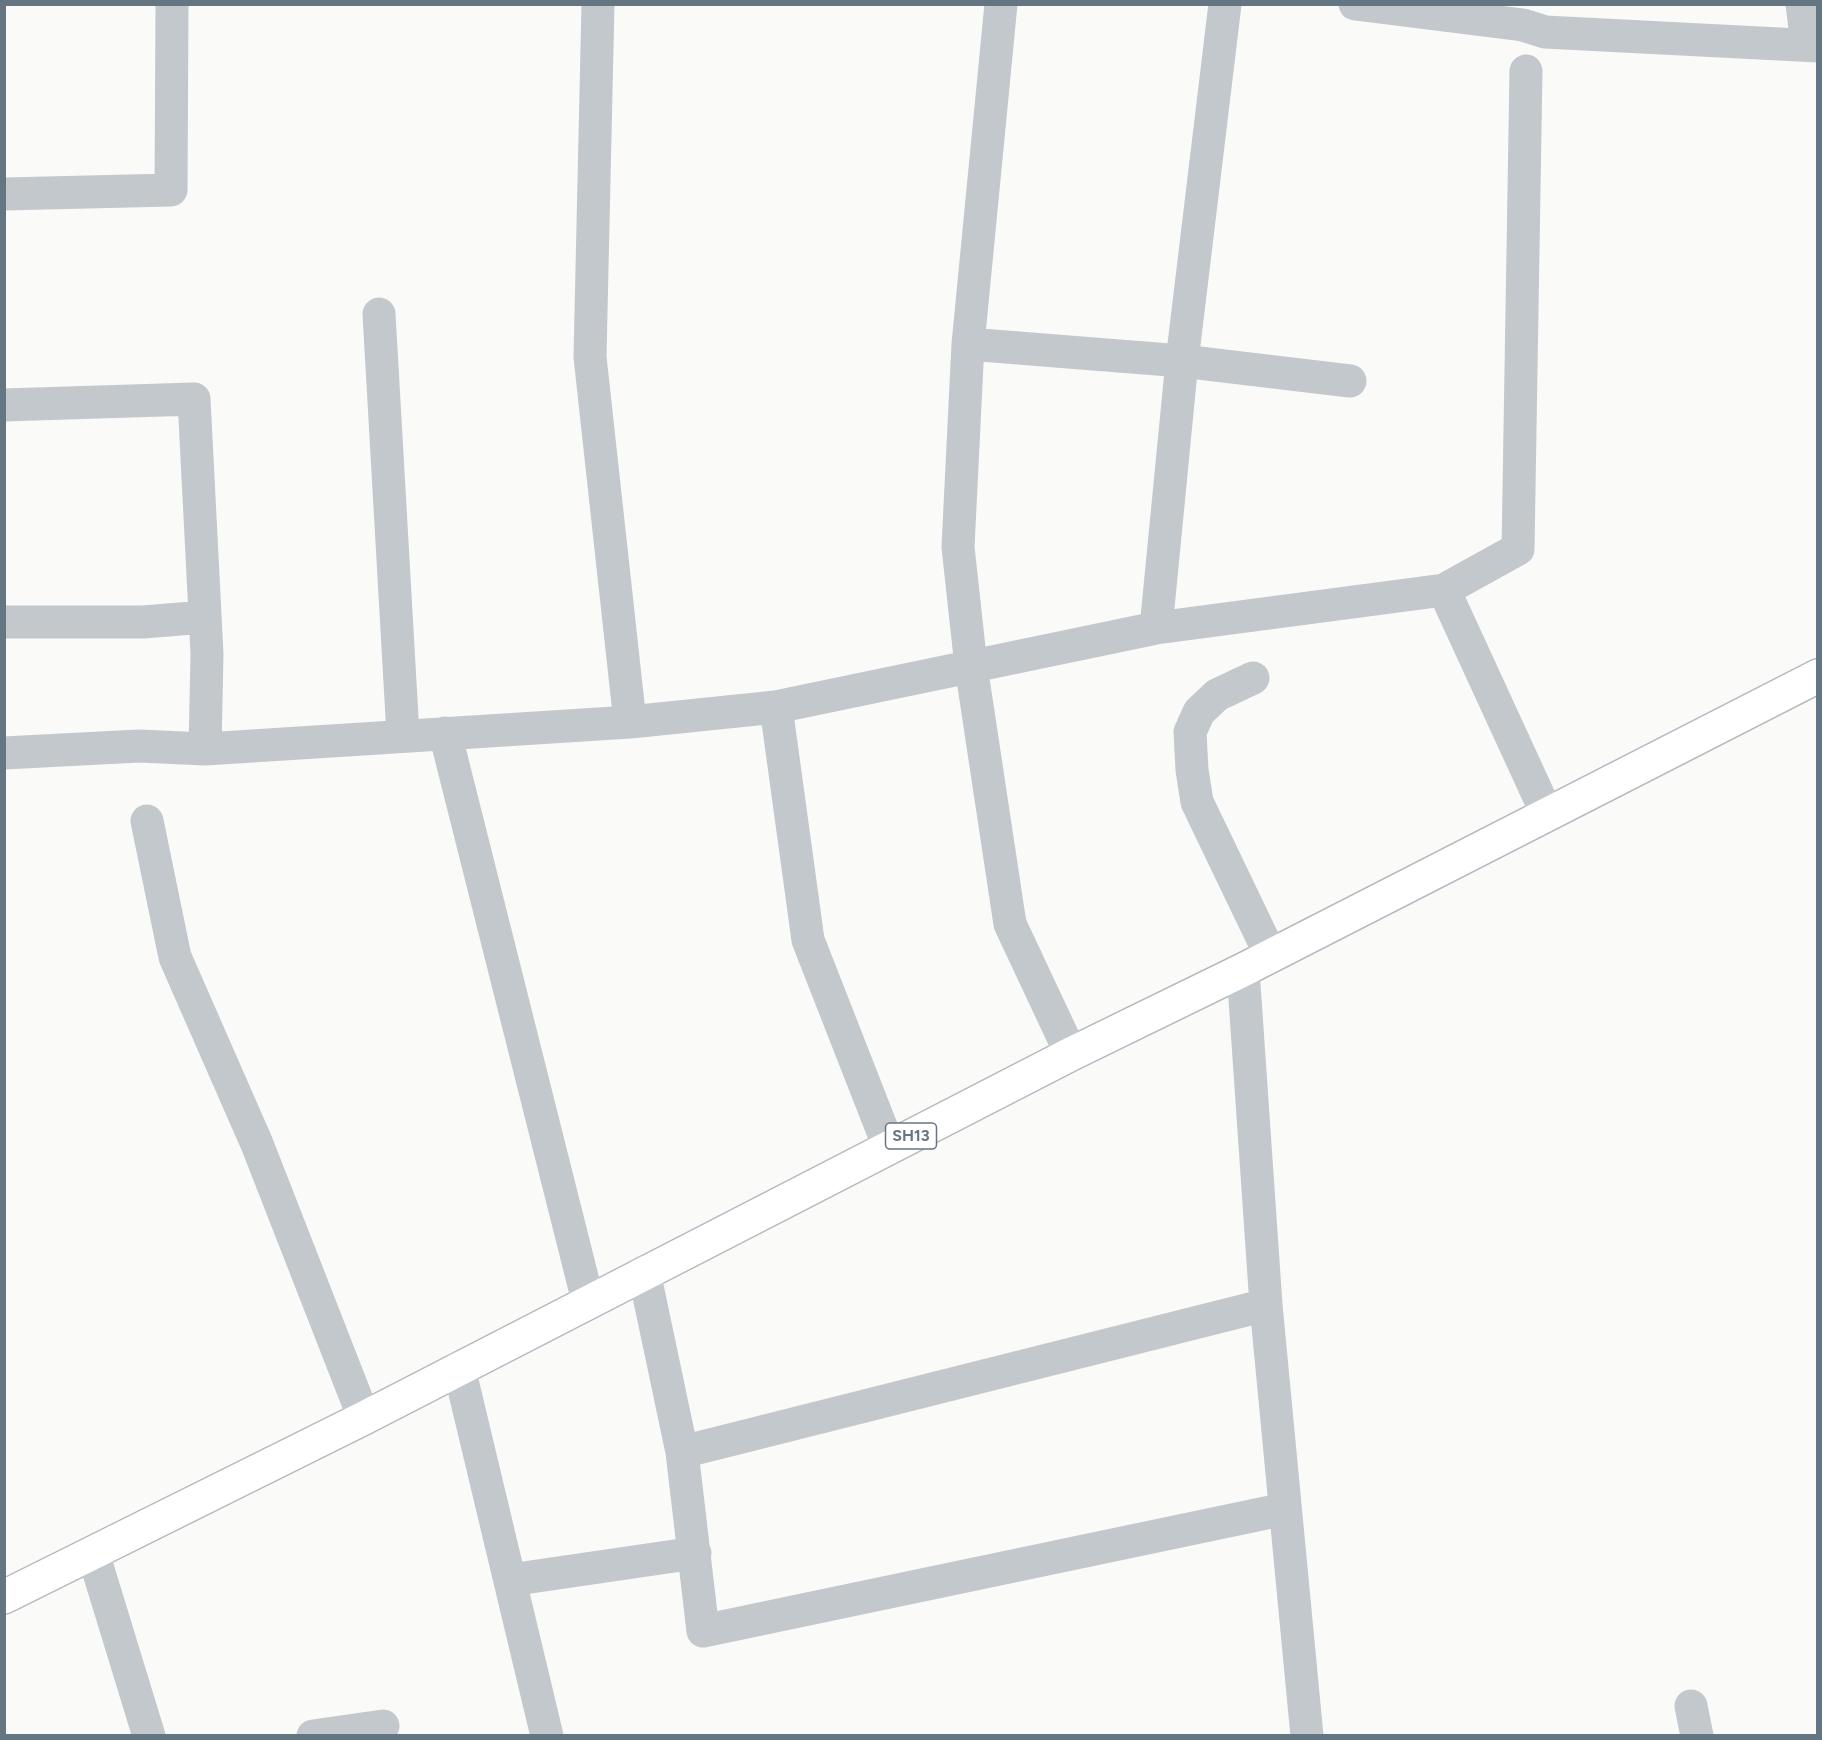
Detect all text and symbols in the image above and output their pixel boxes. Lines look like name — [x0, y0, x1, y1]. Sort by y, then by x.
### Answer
road number: SH13 — [886, 1123, 936, 1149]

